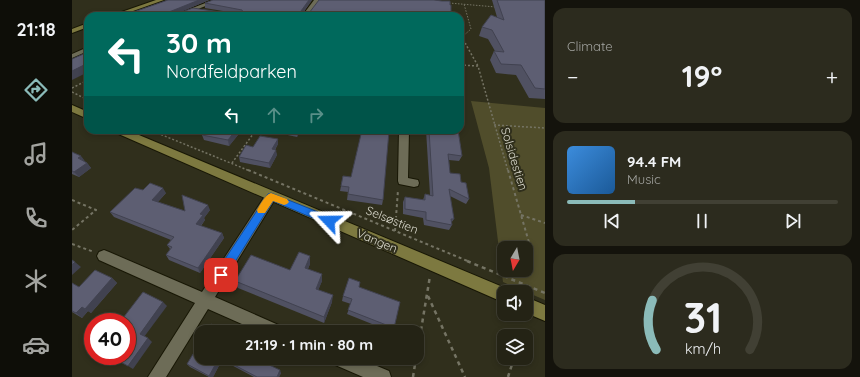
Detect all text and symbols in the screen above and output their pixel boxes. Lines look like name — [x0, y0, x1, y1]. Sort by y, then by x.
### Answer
text: 21:18 — [16, 18, 56, 41]
text: 30 m — [166, 25, 232, 60]
icon: left — [100, 28, 152, 80]
text: Climate — [567, 38, 613, 54]
text: 19° — [682, 57, 722, 95]
text: Nordfeldparken — [166, 60, 297, 83]
text: − — [567, 63, 578, 91]
text: + — [826, 63, 838, 91]
icon: directions — [22, 76, 50, 104]
icon: left — [221, 104, 243, 126]
icon: ahead — [263, 104, 285, 126]
icon: right — [305, 104, 327, 126]
street label: Solsidestien — [498, 126, 531, 192]
icon: music — [22, 140, 50, 168]
text: 94.4 FM — [627, 152, 681, 171]
text: Music — [627, 171, 661, 187]
position arrow — [308, 200, 350, 242]
street label: Selsøstien — [364, 202, 421, 237]
icon: phone — [22, 204, 50, 232]
icon: previous — [601, 210, 623, 232]
icon: pause — [691, 210, 713, 232]
icon: next — [782, 210, 804, 232]
street label: Vangen — [354, 225, 400, 256]
north arrow — [497, 241, 533, 277]
map controls — [497, 241, 533, 365]
pin — [204, 258, 238, 292]
icon: arrive — [210, 264, 232, 286]
icon: climate — [22, 267, 50, 295]
button: sound — [497, 285, 533, 321]
text: 31 — [683, 290, 722, 342]
speed limit sign: 40 — [84, 313, 136, 365]
button: layers — [497, 329, 533, 365]
icon: car — [22, 331, 50, 359]
text: 21:19 · 1 min · 80 m — [245, 335, 373, 354]
text: km/h — [684, 339, 721, 357]

